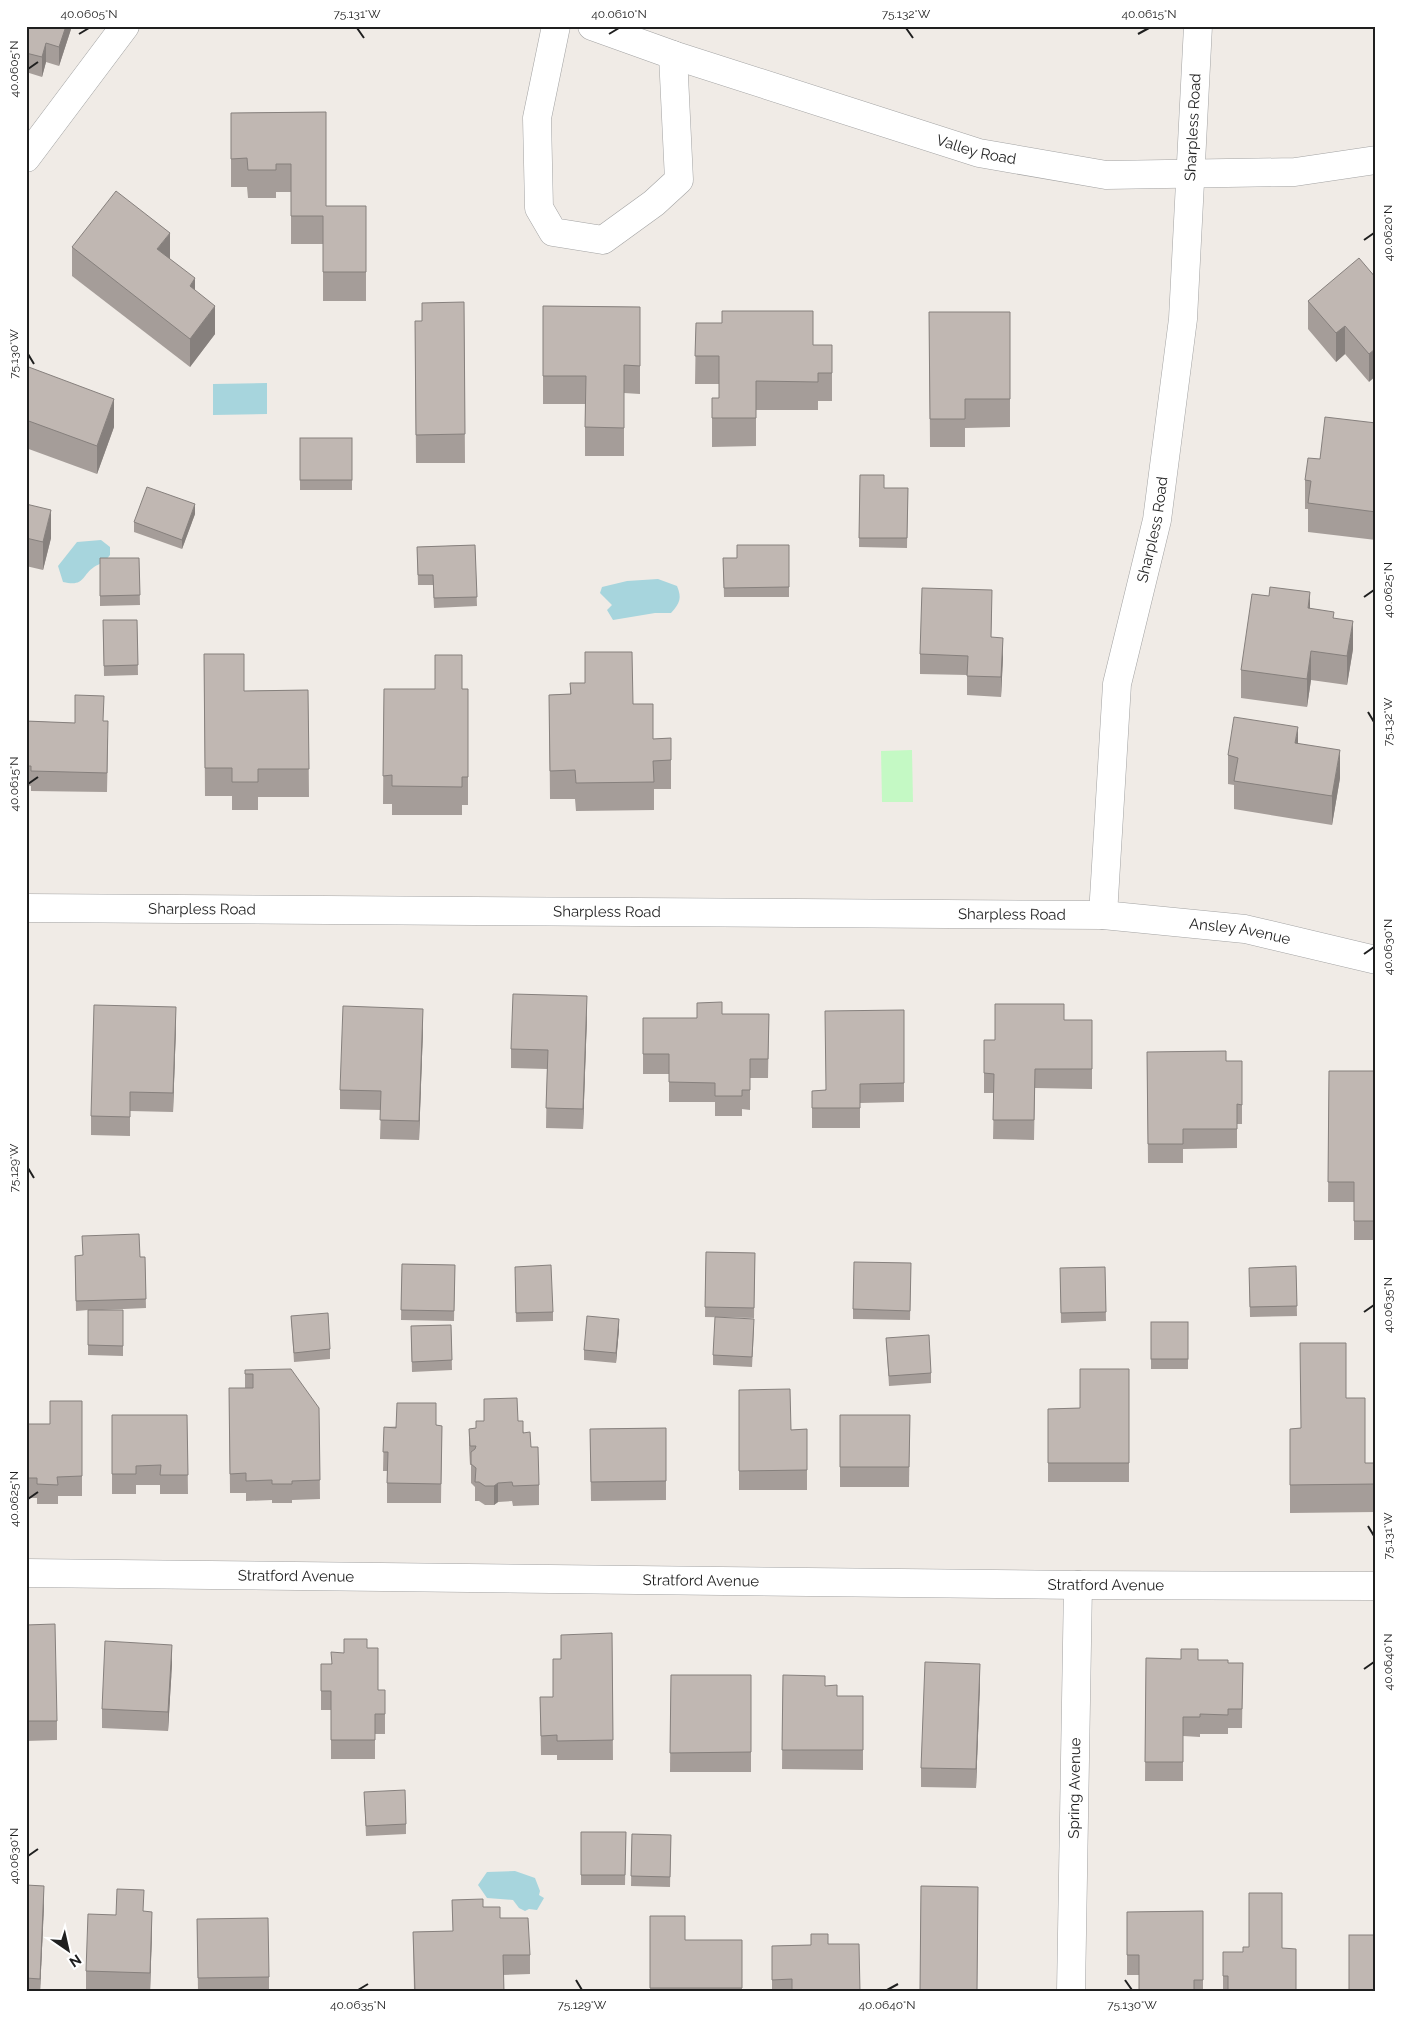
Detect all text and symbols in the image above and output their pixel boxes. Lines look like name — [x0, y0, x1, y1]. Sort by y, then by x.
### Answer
text: 40.0605°N — [60, 7, 118, 21]
text: 75.131°W — [333, 7, 381, 21]
text: 40.0610°N — [591, 7, 647, 21]
text: 75.132°W — [882, 7, 931, 21]
text: 40.0615°N — [1122, 7, 1176, 21]
text: 40.0605°N — [7, 40, 21, 98]
street label: Sharpless Road — [1181, 73, 1205, 181]
street label: Valley Road — [934, 131, 1018, 168]
text: 40.0620°N — [1381, 205, 1395, 261]
text: 75.130°W — [7, 329, 21, 379]
street label: Sharpless Road — [1133, 476, 1172, 584]
text: 40.0625°N — [1381, 562, 1395, 618]
text: 75.132°W — [1381, 697, 1395, 746]
text: 40.0615°N — [7, 757, 21, 811]
street label: Sharpless Road — [148, 900, 256, 918]
street label: Sharpless Road — [553, 902, 661, 921]
street label: Sharpless Road — [958, 905, 1066, 924]
street label: Ansley Avenue — [1188, 915, 1293, 949]
text: 40.0630°N — [1381, 919, 1395, 975]
text: 75.129°W — [7, 1143, 21, 1192]
text: 40.0635°N — [1381, 1277, 1395, 1333]
text: 40.0625°N — [7, 1471, 21, 1527]
text: 75.131°W — [1381, 1512, 1395, 1560]
street label: Stratford Avenue — [238, 1566, 355, 1586]
street label: Stratford Avenue — [643, 1571, 760, 1590]
street label: Stratford Avenue — [1048, 1576, 1164, 1594]
text: 40.0640°N — [1381, 1634, 1395, 1690]
street label: Spring Avenue — [1065, 1737, 1084, 1839]
text: 40.0630°N — [7, 1828, 21, 1884]
north arrow — [42, 1926, 92, 1976]
text: N — [66, 1951, 84, 1970]
text: 40.0635°N — [330, 1998, 386, 2012]
text: 75.129°W — [558, 1998, 607, 2012]
text: 40.0640°N — [859, 1998, 915, 2012]
text: 75.130°W — [1107, 1998, 1157, 2012]

